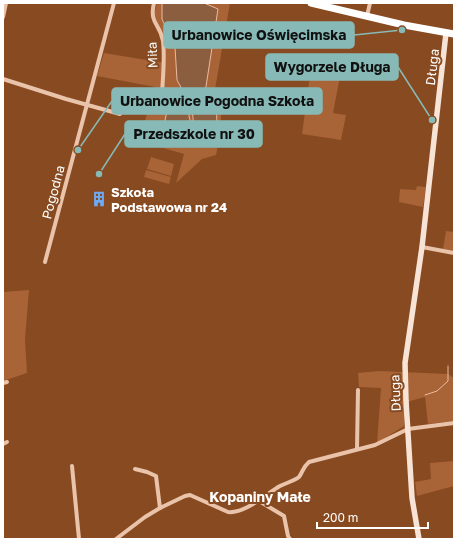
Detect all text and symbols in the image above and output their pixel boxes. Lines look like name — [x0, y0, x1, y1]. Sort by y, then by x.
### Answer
callout: Urbanowice Oświęcimska — [164, 22, 354, 48]
text: Urbanowice Oświęcimska — [172, 26, 346, 43]
street label: Miła — [144, 42, 160, 68]
street label: Długa — [422, 48, 442, 86]
callout: Wygorzele Długa — [266, 54, 398, 80]
text: Wygorzele Długa — [274, 58, 390, 75]
callout: Urbanowice Pogodna Szkoła — [112, 88, 322, 114]
text: Urbanowice Pogodna Szkoła — [120, 92, 314, 109]
callout: Przedszkole nr 30 — [125, 121, 262, 147]
text: Przedszkole nr 30 — [133, 125, 255, 142]
street label: Pogodna — [38, 163, 68, 221]
place label: Szkoła Podstawowa nr 24 — [111, 184, 227, 215]
building icon: Szkoła Podstawowa nr 24 — [90, 190, 108, 208]
street label: Długa — [386, 374, 404, 412]
district label: Kopaniny Małe — [209, 488, 311, 505]
scale bar — [317, 504, 428, 530]
text: 200 m — [323, 510, 358, 525]

